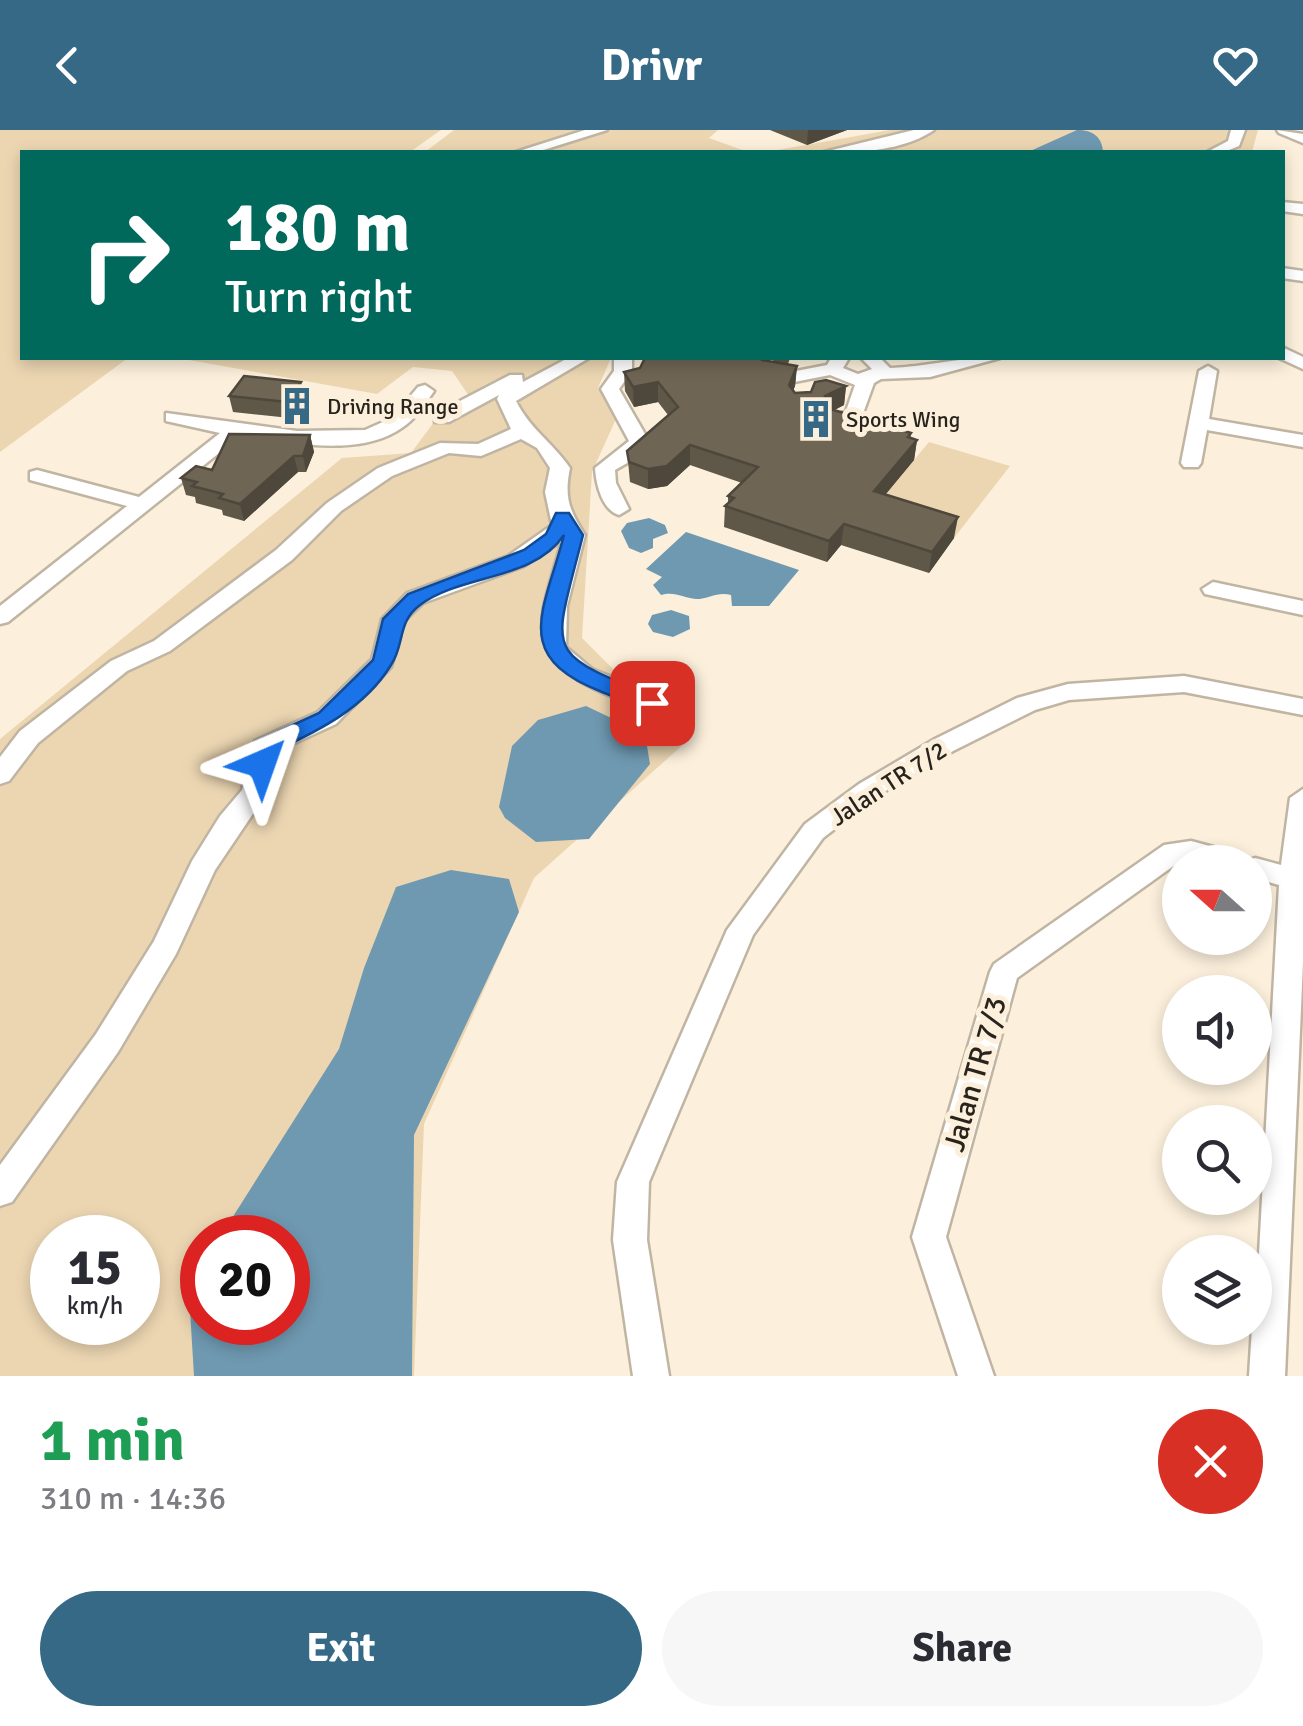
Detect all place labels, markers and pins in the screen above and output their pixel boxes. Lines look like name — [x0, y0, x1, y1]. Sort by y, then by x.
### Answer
building icon: Driving Range — [276, 385, 318, 427]
place label: Driving Range — [327, 393, 458, 420]
building icon: Sports Wing — [795, 398, 837, 440]
place label: Sports Wing — [846, 406, 960, 433]
pin — [610, 661, 695, 746]

